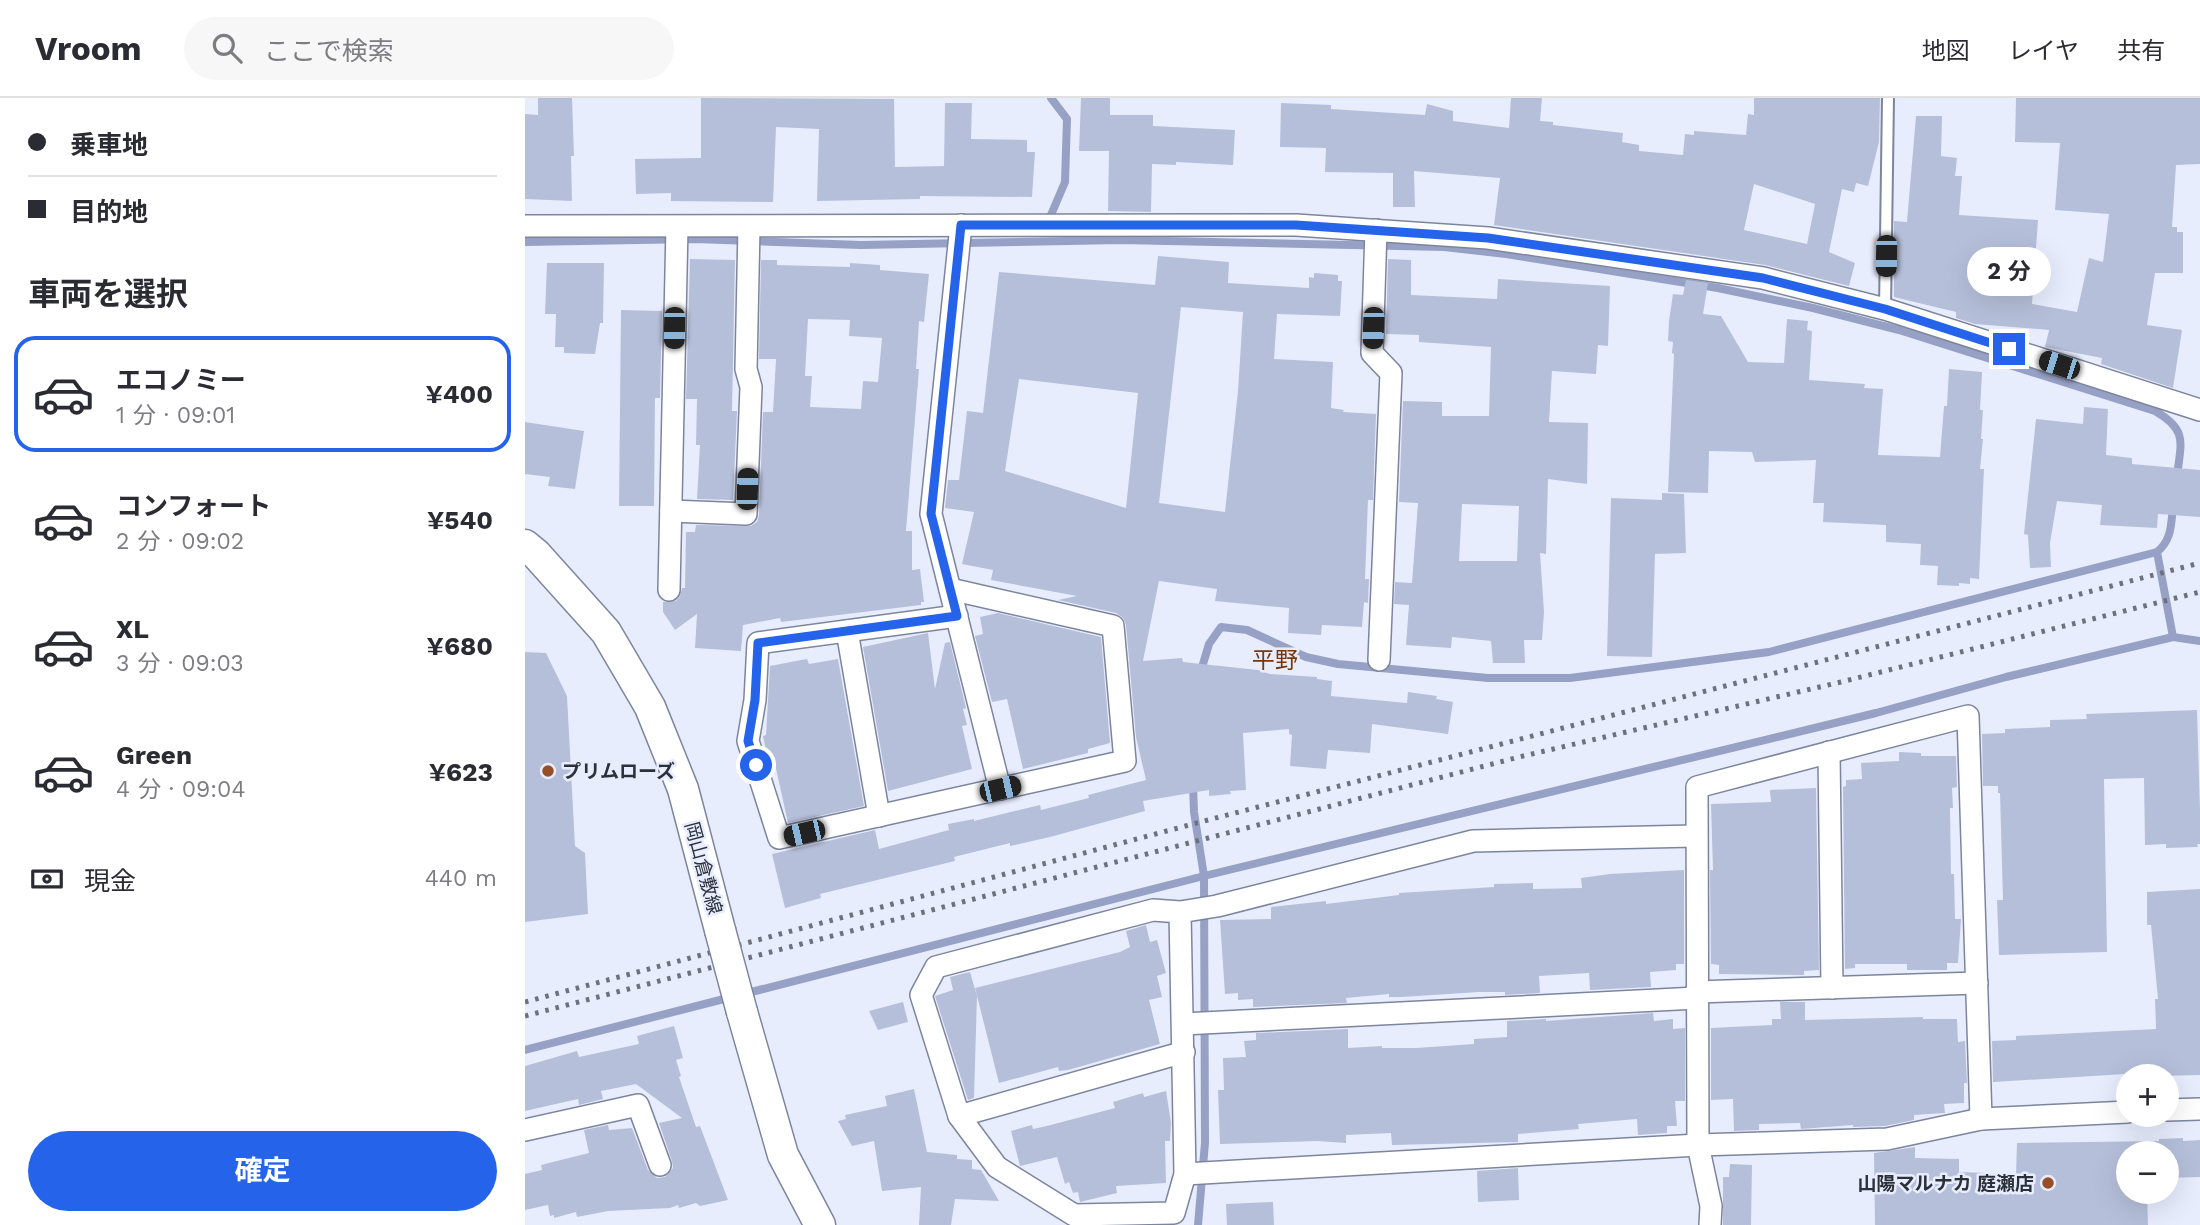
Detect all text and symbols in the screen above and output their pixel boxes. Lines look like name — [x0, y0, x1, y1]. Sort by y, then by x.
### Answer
search box — [184, 17, 674, 80]
text: Vroom — [35, 29, 142, 68]
icon: search — [208, 29, 246, 67]
text: ここで検索 — [264, 36, 394, 66]
text: 地図 — [1922, 37, 1970, 65]
text: レイヤ — [2008, 37, 2079, 65]
text: 共有 — [2117, 37, 2165, 65]
text: 乗車地 — [70, 130, 148, 160]
text: 目的地 — [70, 197, 148, 227]
car — [1876, 235, 1897, 277]
callout: 2 分 — [1967, 247, 2051, 296]
text: 2 分 — [1987, 258, 2031, 285]
text: 車両を選択 — [28, 275, 188, 313]
car — [664, 307, 685, 349]
car — [1362, 307, 1385, 349]
route end — [1993, 333, 2025, 365]
car — [2036, 349, 2083, 381]
icon: car — [32, 363, 95, 426]
text: エコノミー — [116, 365, 246, 395]
text: ¥400 — [425, 379, 493, 409]
text: 1 分 · 09:01 — [116, 402, 235, 429]
car — [736, 468, 759, 510]
icon: car — [32, 489, 95, 552]
text: コンフォート — [116, 491, 271, 521]
text: ¥540 — [427, 505, 493, 535]
text: 2 分 · 09:02 — [116, 528, 244, 555]
text: XL — [116, 614, 149, 644]
icon: car — [32, 615, 95, 678]
text: ¥680 — [427, 631, 493, 661]
district label: 平野 — [1252, 647, 1298, 674]
text: 3 分 · 09:03 — [116, 650, 244, 677]
text: Green — [116, 740, 192, 770]
icon: car — [32, 741, 95, 804]
route start — [740, 749, 772, 781]
text: ¥623 — [429, 757, 493, 787]
place label: プリムローズ — [562, 760, 675, 783]
marker: プリムローズ — [540, 763, 556, 779]
car — [978, 774, 1023, 804]
text: 4 分 · 09:04 — [116, 776, 245, 803]
car — [782, 818, 827, 848]
street label: 岡山倉敷線 — [680, 819, 727, 917]
icon: cash — [28, 860, 66, 898]
text: 440 m — [425, 865, 497, 892]
text: 現金 — [84, 866, 136, 896]
map controls — [2116, 1064, 2179, 1204]
button: + — [2116, 1064, 2179, 1127]
button: 確定 — [28, 1131, 497, 1211]
button: − — [2116, 1141, 2179, 1204]
place label: 山陽マルナカ 庭瀬店 — [1858, 1172, 2034, 1195]
marker: 山陽マルナカ 庭瀬店 — [2040, 1175, 2056, 1191]

